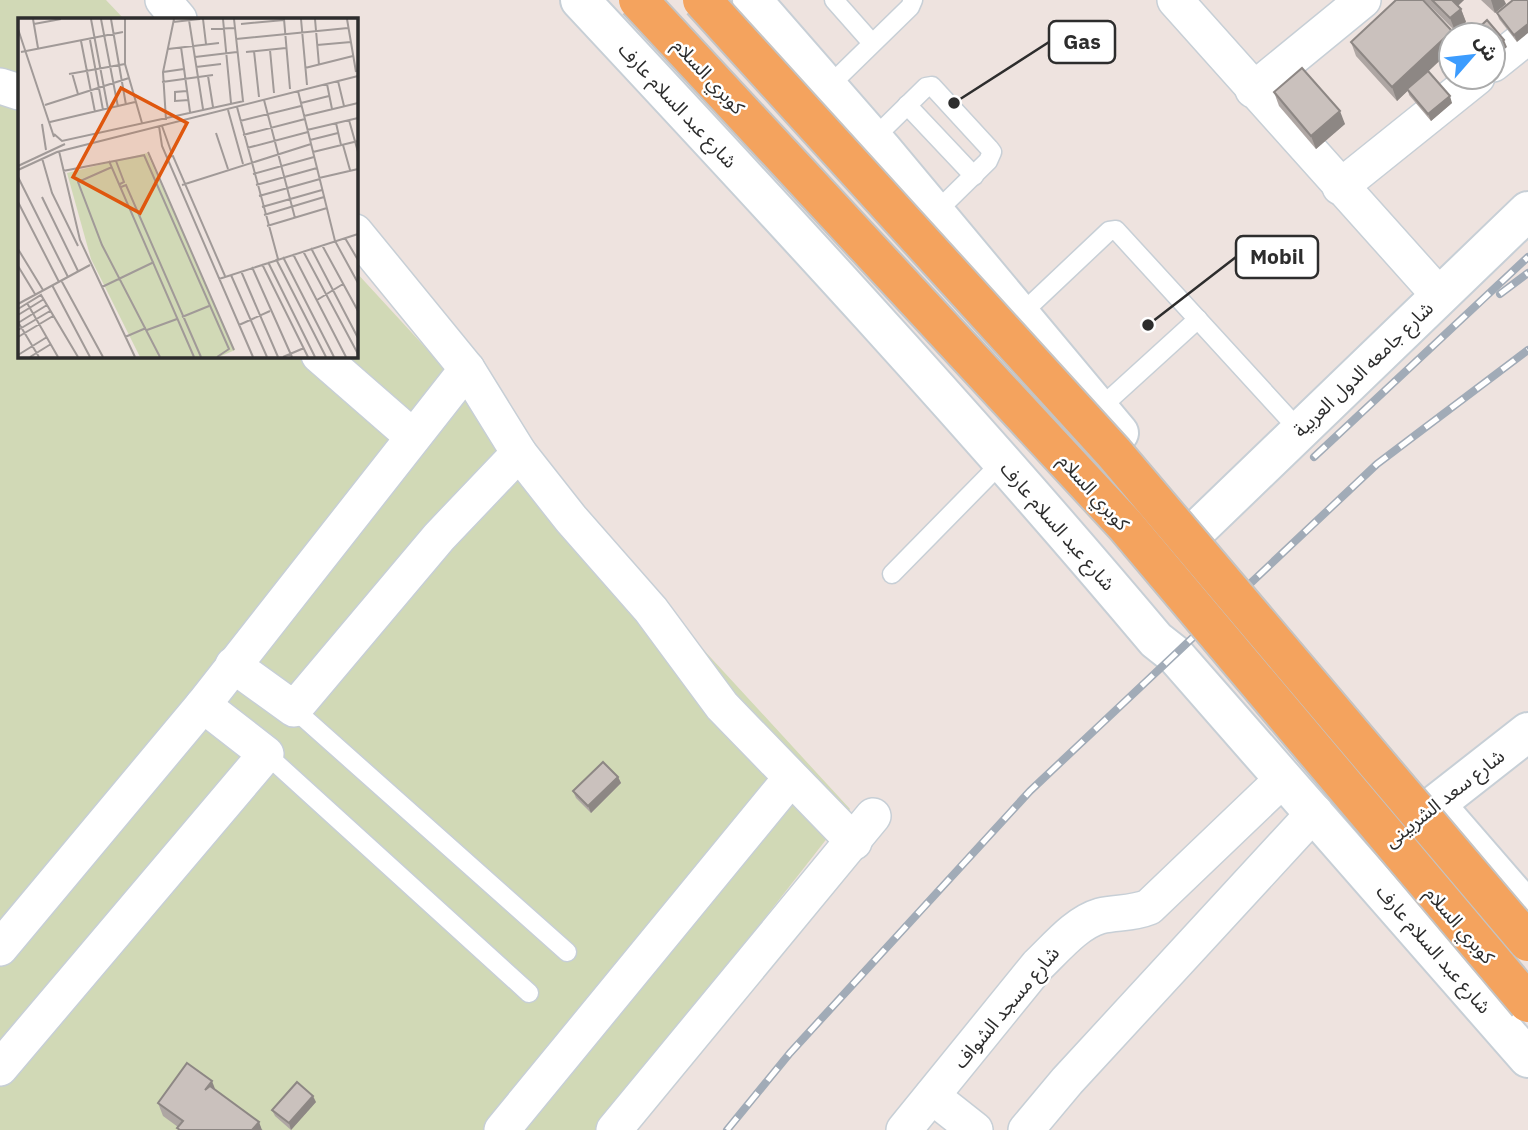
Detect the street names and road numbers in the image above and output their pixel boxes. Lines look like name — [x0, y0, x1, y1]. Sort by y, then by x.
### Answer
street label: كوبري السلام — [665, 33, 751, 122]
street label: شارع عبد السلام عارف — [611, 37, 742, 175]
street label: شارع جامعه الدول العربية — [1288, 296, 1439, 443]
street label: كوبري السلام — [1051, 449, 1135, 538]
street label: شارع عبد السلام عارف — [993, 457, 1121, 597]
street label: شارع سعد الشربينى — [1379, 744, 1510, 854]
street label: شارع عبد السلام عارف — [1369, 880, 1497, 1020]
street label: كوبري السلام — [1417, 881, 1501, 972]
street label: شارع مسجد الشواف — [948, 941, 1066, 1074]

